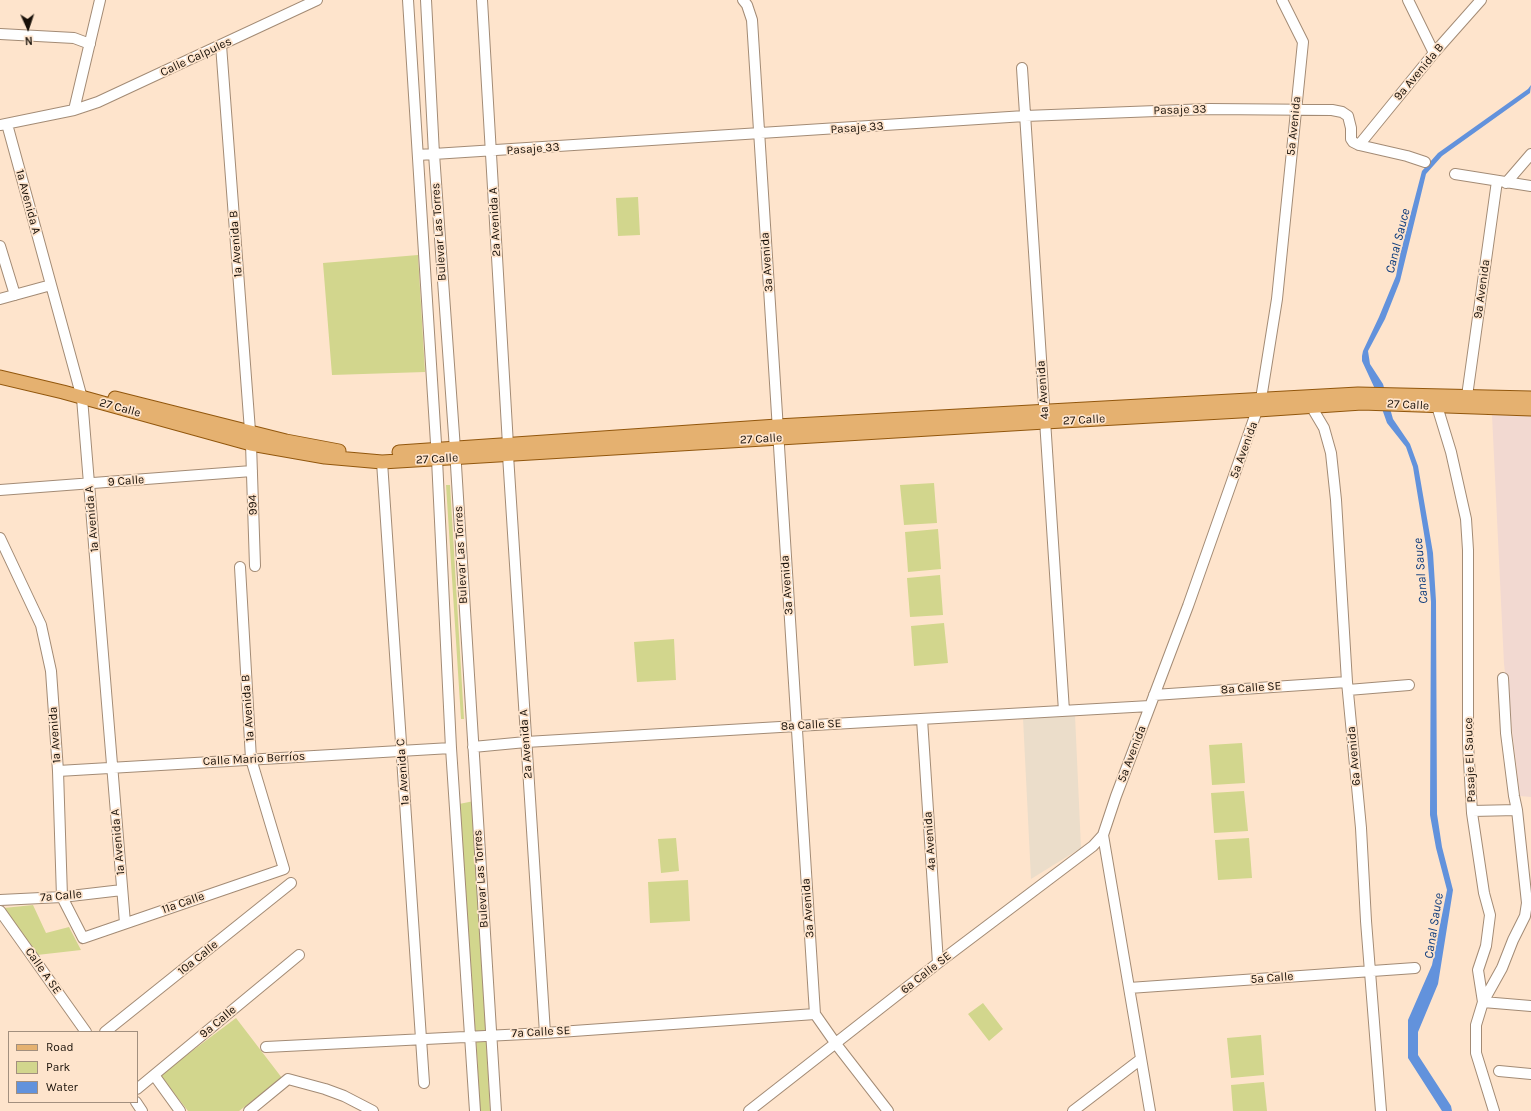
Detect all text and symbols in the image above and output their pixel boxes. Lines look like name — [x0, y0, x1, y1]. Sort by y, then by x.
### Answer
north arrow — [8, 8, 48, 48]
text: N — [24, 34, 33, 47]
street label: Calle Calpules — [158, 34, 234, 80]
street label: 9a Avenida B — [1391, 41, 1447, 103]
street label: 5a Avenida — [1284, 96, 1304, 156]
street label: Pasaje 33 — [1153, 102, 1207, 118]
street label: Pasaje 33 — [830, 119, 884, 137]
street label: Pasaje 33 — [506, 140, 560, 158]
street label: 1a Avenida A — [12, 168, 44, 236]
street label: Bulevar Las Torres — [428, 183, 450, 281]
street label: 2a Avenida A — [486, 187, 504, 257]
water label: Canal Sauce — [1382, 207, 1414, 275]
street label: 1a Avenida B — [226, 210, 246, 278]
street label: 3a Avenida — [758, 232, 776, 292]
street label: 9a Avenida — [1471, 258, 1493, 320]
street label: 4a Avenida — [1034, 360, 1052, 420]
street label: 27 Calle — [98, 396, 142, 420]
street label: 27 Calle — [1387, 397, 1429, 413]
street label: 27 Calle — [1063, 412, 1105, 428]
street label: 5a Avenida — [1227, 420, 1261, 480]
street label: 27 Calle — [740, 431, 782, 447]
street label: 27 Calle — [416, 451, 458, 467]
street label: 9 Calle — [107, 473, 145, 489]
street label: 1a Avenida A — [82, 485, 102, 553]
street label: 994 — [245, 494, 261, 516]
street label: Bulevar Las Torres — [451, 506, 471, 604]
water label: Canal Sauce — [1410, 537, 1432, 605]
street label: 3a Avenida — [778, 555, 796, 615]
street label: 1a Avenida B — [238, 674, 258, 742]
street label: 8a Calle SE — [1220, 679, 1282, 697]
street label: 1a Avenida — [46, 706, 64, 764]
street label: 2a Avenida A — [516, 709, 536, 779]
street label: 8a Calle SE — [780, 716, 842, 734]
street label: Pasaje El Sauce — [1461, 717, 1479, 803]
street label: 5a Avenida — [1115, 724, 1149, 784]
street label: 6a Avenida — [1344, 726, 1364, 786]
street label: 1a Avenida C — [393, 738, 413, 806]
street label: Calle Mario Berríos — [202, 749, 306, 769]
street label: 1a Avenida A — [108, 808, 128, 876]
street label: 4a Avenida — [921, 811, 939, 871]
street label: Bulevar Las Torres — [470, 830, 492, 928]
street label: 3a Avenida — [799, 878, 817, 938]
street label: 7a Calle — [39, 887, 83, 905]
street label: 11a Calle — [160, 889, 206, 917]
water label: Canal Sauce — [1421, 892, 1447, 960]
street label: 10a Calle — [175, 937, 221, 979]
street label: Calle A SE — [22, 945, 64, 997]
street label: 6a Calle SE — [898, 949, 954, 997]
street label: 5a Calle — [1250, 969, 1294, 987]
street label: 9a Calle — [197, 1003, 239, 1041]
street label: 7a Calle SE — [511, 1023, 571, 1041]
legend — [8, 1031, 138, 1103]
text: Road — [46, 1040, 74, 1054]
text: Park — [46, 1060, 70, 1074]
text: Water — [46, 1080, 78, 1094]

